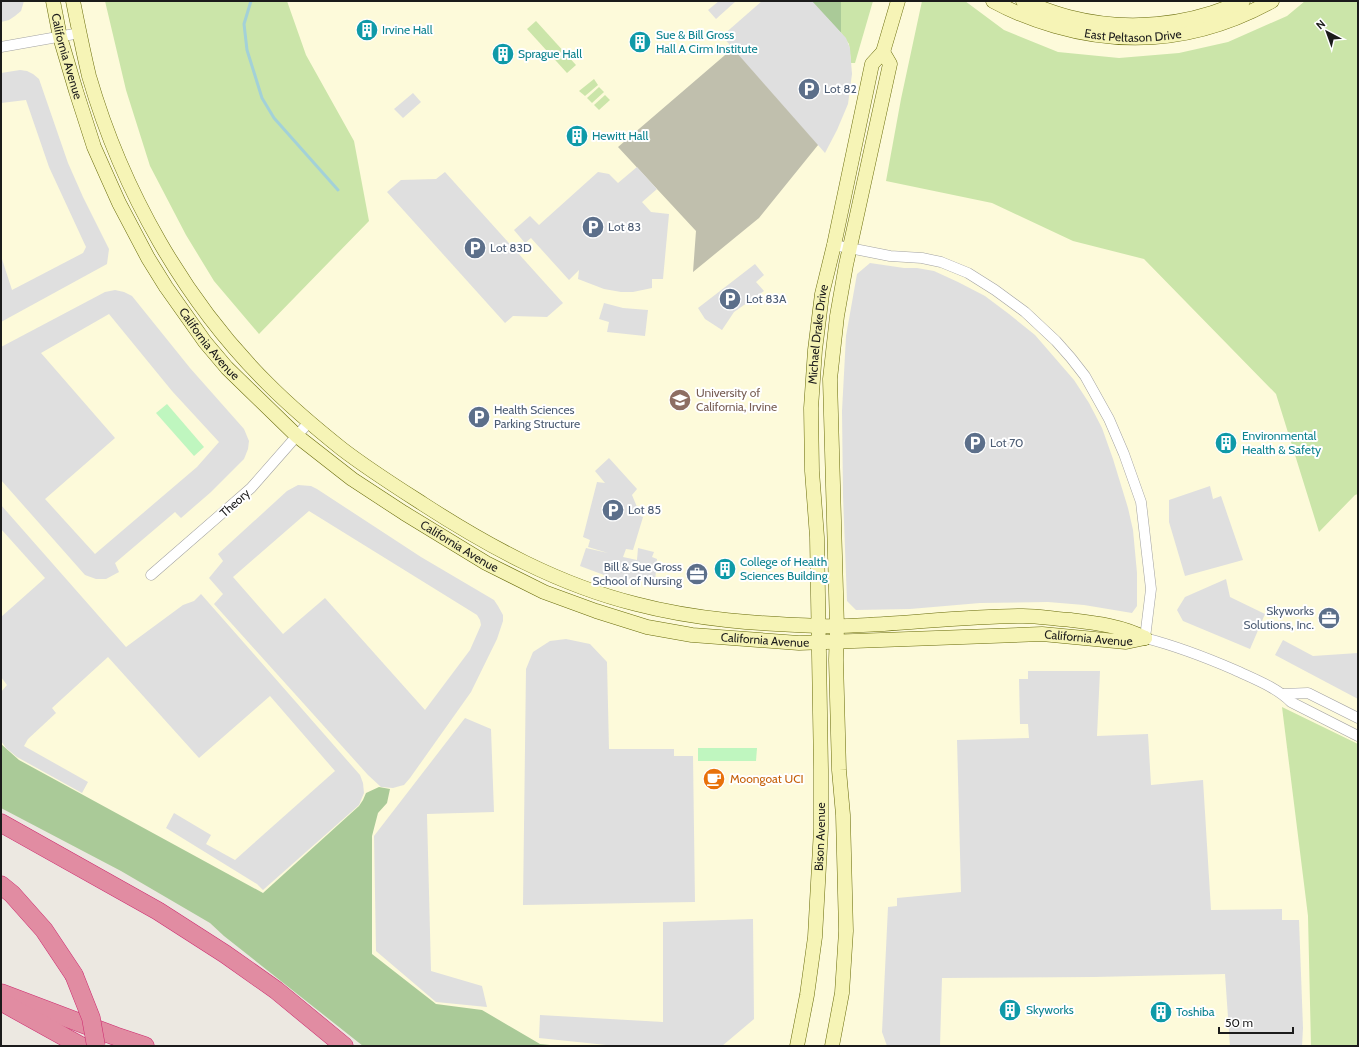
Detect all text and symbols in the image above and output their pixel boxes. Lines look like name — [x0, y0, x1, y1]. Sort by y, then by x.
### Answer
street label: California Avenue — [49, 12, 86, 101]
north arrow — [1307, 12, 1347, 52]
building icon: Irvine Hall — [354, 17, 380, 43]
text: N — [1313, 17, 1328, 32]
place label: Irvine Hall — [382, 22, 433, 37]
street label: East Peltason Drive — [1083, 25, 1183, 45]
place label: Sue & Bill Gross Hall A Cirm Institute — [656, 27, 758, 56]
building icon: Sue & Bill Gross Hall A Cirm Institute — [627, 29, 653, 55]
building icon: Sprague Hall — [490, 41, 516, 67]
place label: Sprague Hall — [518, 46, 582, 61]
parking icon: Lot 82 — [796, 76, 822, 102]
place label: Lot 82 — [824, 81, 857, 96]
building icon: Hewitt Hall — [564, 123, 590, 149]
place label: Hewitt Hall — [592, 128, 648, 143]
parking icon: Lot 83 — [580, 214, 606, 240]
place label: Lot 83 — [608, 219, 641, 234]
parking icon: Lot 83D — [462, 235, 488, 261]
place label: Lot 83D — [490, 240, 532, 255]
street label: Michael Drake Drive — [805, 283, 831, 385]
parking icon: Lot 83A — [717, 286, 743, 312]
place label: Lot 83A — [746, 291, 787, 306]
street label: California Avenue — [176, 305, 243, 383]
place label: University of California, Irvine — [696, 385, 777, 414]
school or university icon: University of California, Irvine — [667, 387, 693, 413]
place label: Health Sciences Parking Structure — [494, 402, 580, 431]
parking icon: Health Sciences Parking Structure — [466, 404, 492, 430]
place label: Environmental Health & Safety — [1242, 428, 1321, 457]
parking icon: Lot 70 — [962, 430, 988, 456]
building icon: Environmental Health & Safety — [1213, 430, 1239, 456]
place label: Lot 70 — [990, 435, 1023, 450]
street label: Theory — [216, 485, 253, 520]
parking icon: Lot 85 — [600, 497, 626, 523]
place label: Lot 85 — [628, 502, 661, 517]
street label: California Avenue — [418, 517, 501, 575]
place label: College of Health Sciences Building — [740, 554, 829, 583]
building icon: College of Health Sciences Building — [712, 556, 738, 582]
place label: Bill & Sue Gross School of Nursing — [593, 559, 683, 588]
office icon: Bill & Sue Gross School of Nursing — [684, 561, 710, 587]
place label: Skyworks Solutions, Inc. — [1244, 603, 1314, 632]
office icon: Skyworks Solutions, Inc. — [1316, 605, 1342, 631]
street label: California Avenue — [1044, 626, 1134, 649]
street label: California Avenue — [720, 629, 809, 650]
cafe icon: Moongoat UCI — [701, 766, 727, 792]
place label: Moongoat UCI — [730, 771, 804, 786]
street label: Bison Avenue — [811, 802, 828, 871]
building icon: Skyworks — [997, 997, 1023, 1023]
building icon: Toshiba — [1148, 999, 1174, 1025]
place label: Skyworks — [1026, 1002, 1074, 1017]
place label: Toshiba — [1176, 1004, 1215, 1019]
scale bar — [1219, 1009, 1293, 1035]
text: 50 m — [1225, 1015, 1253, 1030]

